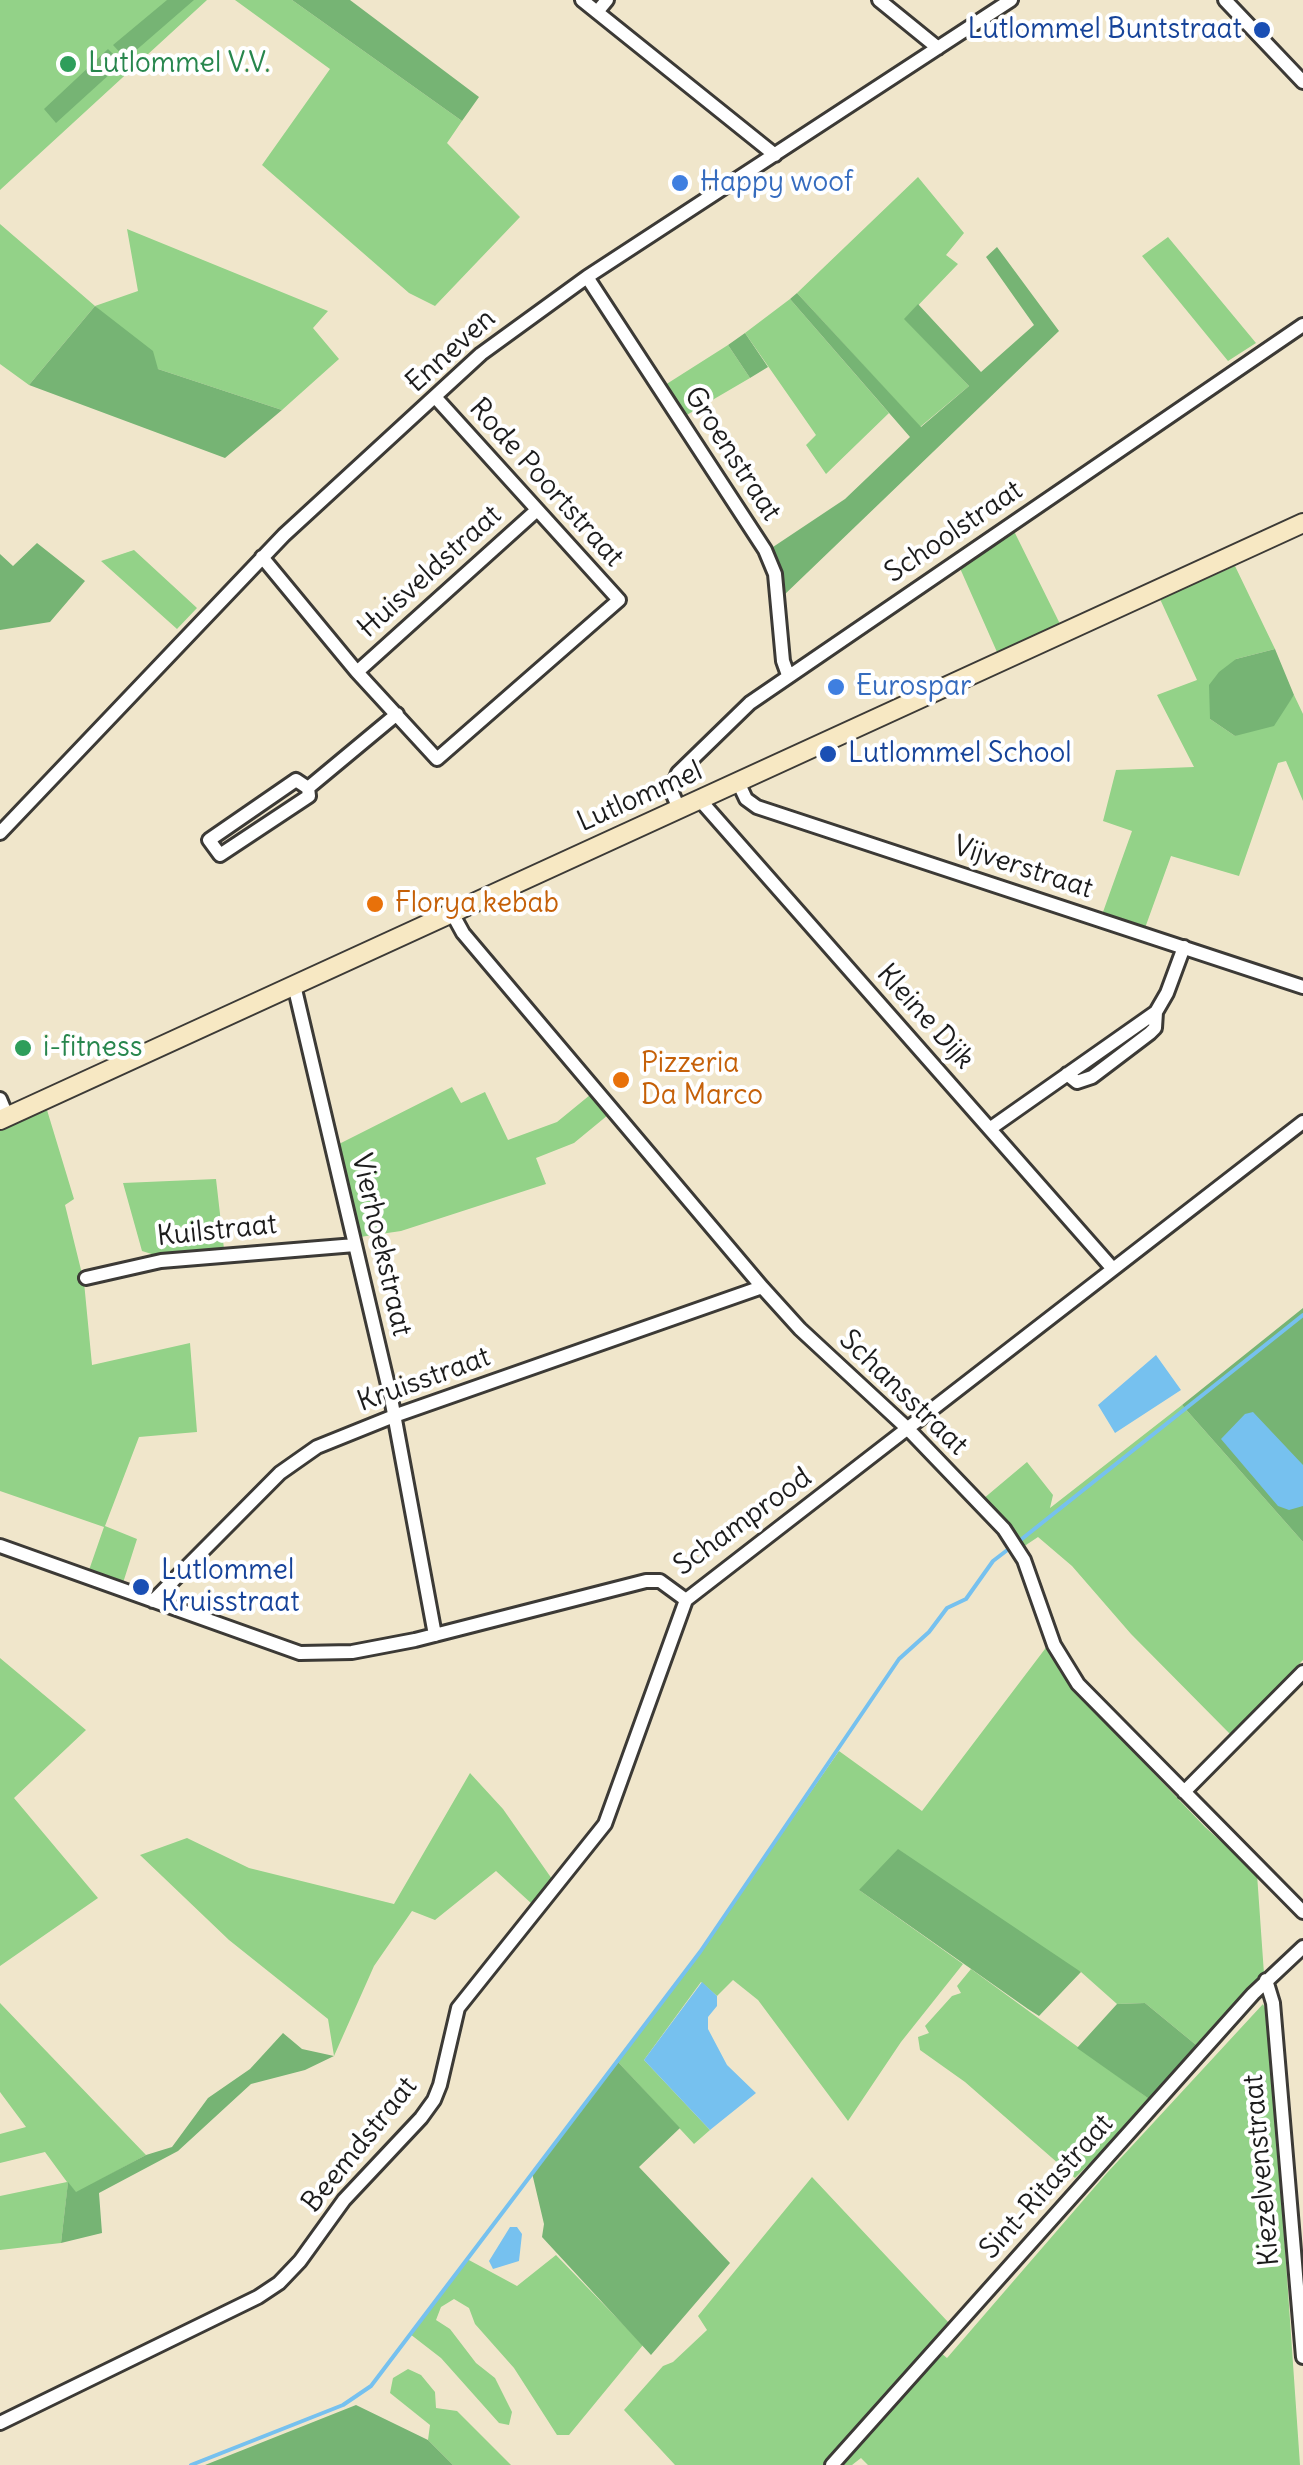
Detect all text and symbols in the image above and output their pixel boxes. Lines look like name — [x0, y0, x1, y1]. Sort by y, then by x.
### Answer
place label: Lutlommel Buntstraat — [967, 13, 1242, 47]
marker: Lutlommel Buntstraat — [1251, 19, 1273, 41]
place label: Lutlommel V.V. — [88, 47, 270, 81]
marker: Lutlommel V.V. — [57, 53, 79, 75]
place label: Happy woof — [700, 166, 853, 200]
marker: Happy woof — [669, 172, 691, 194]
street label: Enneven — [399, 302, 503, 400]
street label: Groenstraat — [676, 381, 788, 527]
street label: Rode Poortstraat — [462, 392, 630, 574]
street label: Schoolstraat — [879, 474, 1029, 590]
street label: Huisveldstraat — [351, 499, 509, 645]
place label: Eurospar — [856, 670, 971, 704]
marker: Eurospar — [825, 676, 847, 698]
place label: Lutlommel School — [848, 737, 1072, 771]
marker: Lutlommel School — [817, 743, 839, 765]
street label: Lutlommel — [572, 755, 708, 839]
street label: Vijverstraat — [949, 830, 1097, 906]
place label: Florya kebab — [395, 887, 559, 921]
marker: Florya kebab — [364, 893, 386, 915]
street label: Kleine Dijk — [869, 958, 981, 1076]
place label: i-fitness — [43, 1031, 142, 1065]
marker: i-fitness — [12, 1037, 34, 1059]
place label: Pizzeria Da Marco — [641, 1047, 763, 1113]
marker: Pizzeria Da Marco — [610, 1069, 632, 1091]
street label: Vierhoekstraat — [344, 1151, 418, 1339]
street label: Kuilstraat — [155, 1208, 279, 1254]
street label: Schansstraat — [832, 1323, 974, 1463]
street label: Kruisstraat — [353, 1340, 495, 1420]
street label: Schamprood — [668, 1461, 818, 1583]
place label: Lutlommel Kruisstraat — [161, 1554, 300, 1620]
marker: Lutlommel Kruisstraat — [130, 1576, 152, 1598]
street label: Beemdstraat — [295, 2071, 425, 2219]
street label: Kiezelvenstraat — [1237, 2073, 1287, 2267]
street label: Sint-Ritastraat — [973, 2108, 1121, 2266]

